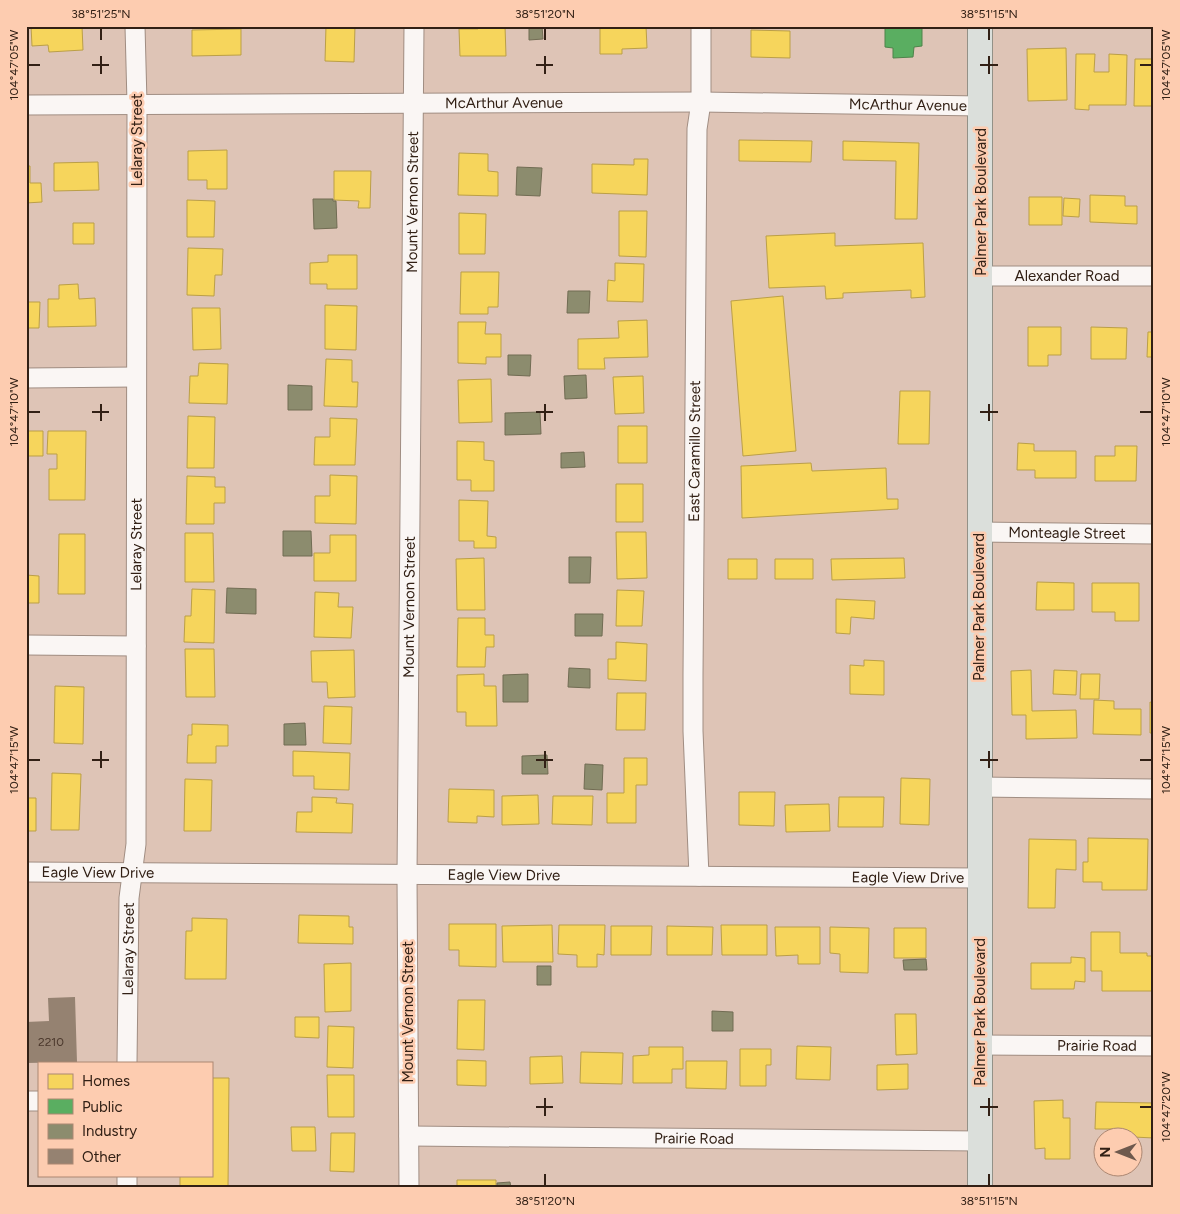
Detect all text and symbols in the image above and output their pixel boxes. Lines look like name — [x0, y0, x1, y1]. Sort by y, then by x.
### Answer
text: 38°51'25"N — [71, 7, 131, 21]
text: 38°51'20"N — [515, 7, 575, 21]
text: 38°51'15"N — [960, 7, 1018, 21]
text: 104°47'05"W — [7, 29, 21, 100]
text: 104°47'05"W — [1159, 29, 1173, 100]
street label: Lelaray Street — [128, 93, 146, 187]
street label: McArthur Avenue — [445, 94, 563, 112]
street label: McArthur Avenue — [849, 95, 967, 115]
street label: Palmer Park Boulevard — [972, 128, 990, 276]
street label: Mount Vernon Street — [403, 131, 422, 273]
street label: Alexander Road — [1014, 267, 1120, 285]
text: 104°47'10"W — [7, 377, 21, 446]
text: 104°47'10"W — [1159, 377, 1173, 446]
street label: East Caramillo Street — [685, 380, 704, 522]
street label: Lelaray Street — [127, 497, 145, 591]
street label: Monteagle Street — [1008, 523, 1126, 543]
street label: Palmer Park Boulevard — [970, 533, 988, 681]
street label: Mount Vernon Street — [400, 536, 419, 678]
text: 104°47'15"W — [7, 726, 21, 794]
text: 104°47'15"W — [1159, 726, 1173, 794]
street label: Eagle View Drive — [42, 863, 154, 882]
street label: Eagle View Drive — [448, 866, 560, 884]
street label: Eagle View Drive — [852, 868, 964, 887]
street label: Lelaray Street — [119, 902, 138, 996]
street label: Palmer Park Boulevard — [971, 938, 989, 1086]
street label: Mount Vernon Street — [399, 941, 417, 1083]
house number: 2210 — [38, 1035, 64, 1049]
street label: Prairie Road — [1057, 1036, 1137, 1055]
legend — [38, 1062, 212, 1176]
text: 104°47'20"W — [1159, 1071, 1173, 1142]
text: Homes — [82, 1072, 130, 1090]
text: Public — [82, 1098, 123, 1116]
text: Industry — [82, 1122, 137, 1140]
north arrow — [1092, 1126, 1142, 1176]
street label: Prairie Road — [654, 1129, 734, 1148]
text: N — [1097, 1147, 1114, 1157]
text: Other — [82, 1148, 121, 1166]
text: 38°51'20"N — [515, 1194, 575, 1208]
text: 38°51'15"N — [960, 1194, 1018, 1208]

